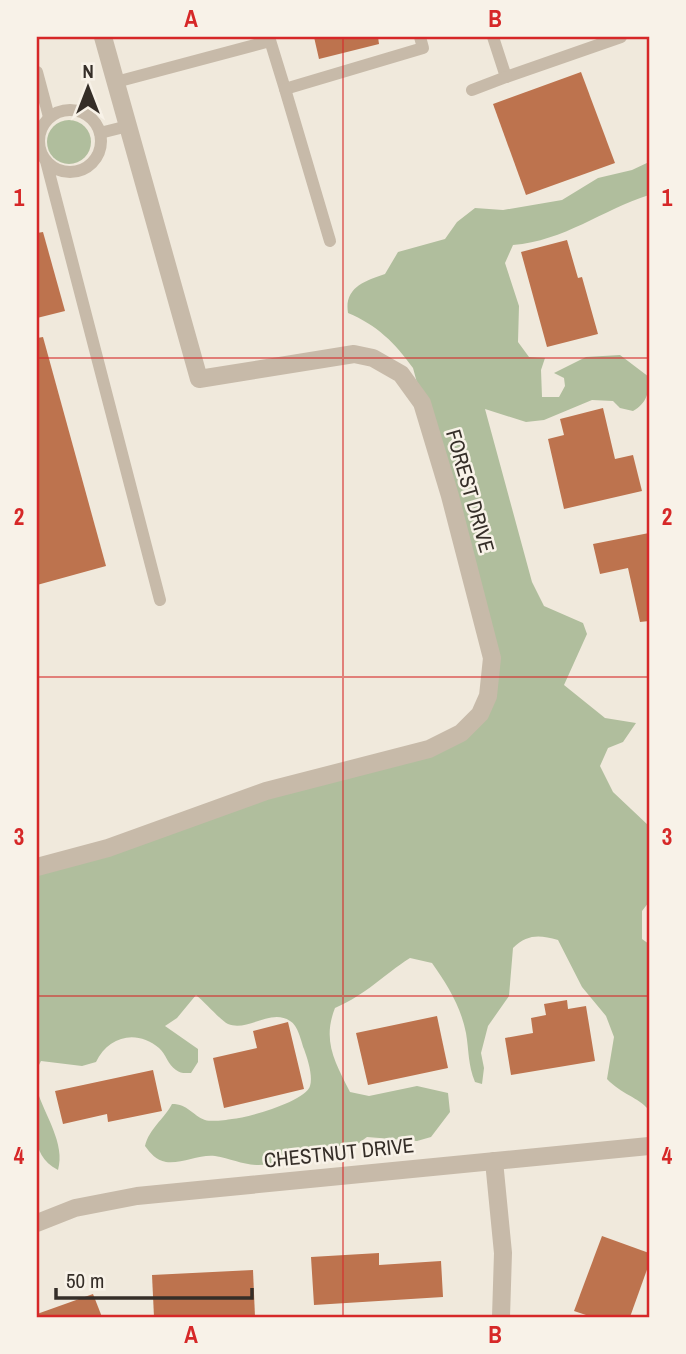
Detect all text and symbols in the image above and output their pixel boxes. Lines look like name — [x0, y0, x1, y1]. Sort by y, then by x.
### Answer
text: A — [184, 3, 198, 34]
text: B — [488, 3, 502, 34]
north arrow — [52, 52, 122, 122]
text: N — [82, 58, 94, 84]
text: 1 — [14, 182, 25, 213]
text: 1 — [662, 182, 673, 213]
street label: FOREST DRIVE — [439, 426, 502, 556]
text: 2 — [14, 501, 24, 532]
text: 2 — [662, 501, 672, 532]
text: 3 — [14, 821, 24, 852]
text: 3 — [662, 821, 672, 852]
street label: CHESTNUT DRIVE — [262, 1130, 415, 1175]
text: 4 — [14, 1140, 25, 1171]
text: 4 — [662, 1140, 673, 1171]
scale bar — [56, 1256, 252, 1300]
text: 50 m — [66, 1266, 104, 1295]
text: A — [184, 1319, 198, 1350]
text: B — [488, 1319, 502, 1350]

